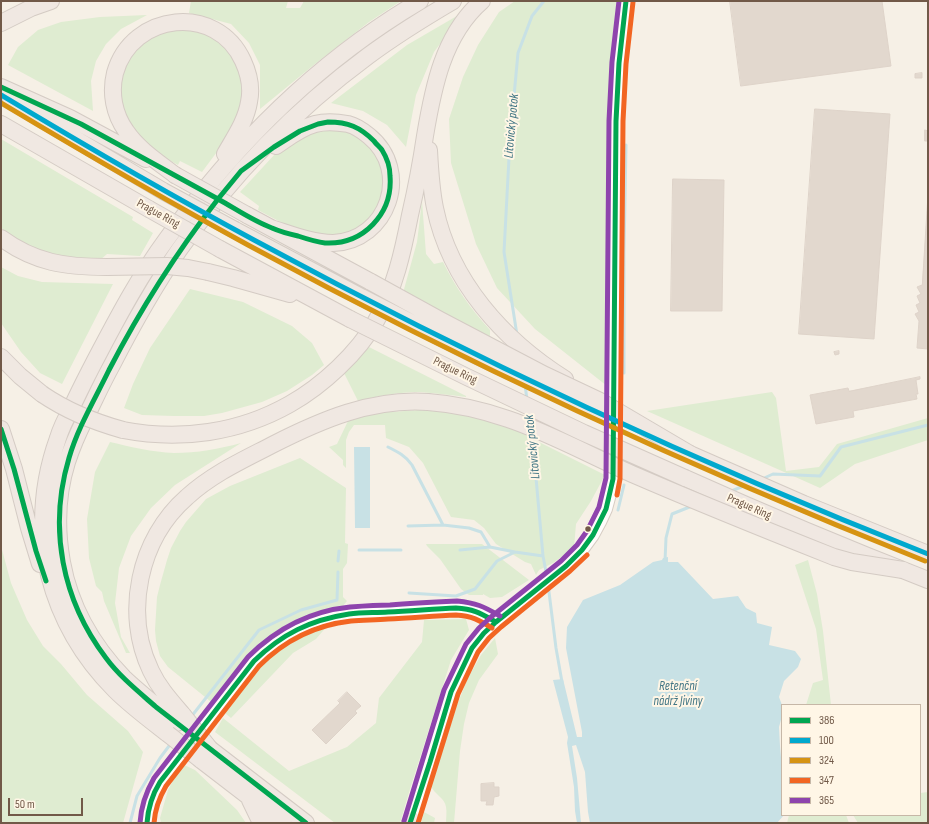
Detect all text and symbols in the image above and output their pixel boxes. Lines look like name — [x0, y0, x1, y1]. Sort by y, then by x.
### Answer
water label: Litovický potok — [501, 93, 523, 159]
street label: Prague Ring — [134, 196, 182, 232]
street label: Prague Ring — [431, 354, 479, 388]
water label: Litovický potok — [522, 414, 544, 480]
street label: Prague Ring — [725, 491, 773, 523]
unlabelled marker — [583, 524, 593, 534]
water label: Retenční nádrž Jiviny — [654, 679, 702, 710]
legend — [781, 704, 921, 816]
text: 386 — [819, 713, 835, 728]
text: 100 — [819, 733, 834, 748]
text: 324 — [819, 753, 834, 768]
text: 347 — [819, 773, 834, 788]
scale bar — [10, 790, 85, 816]
text: 365 — [819, 793, 834, 808]
text: 50 m — [15, 797, 35, 812]

